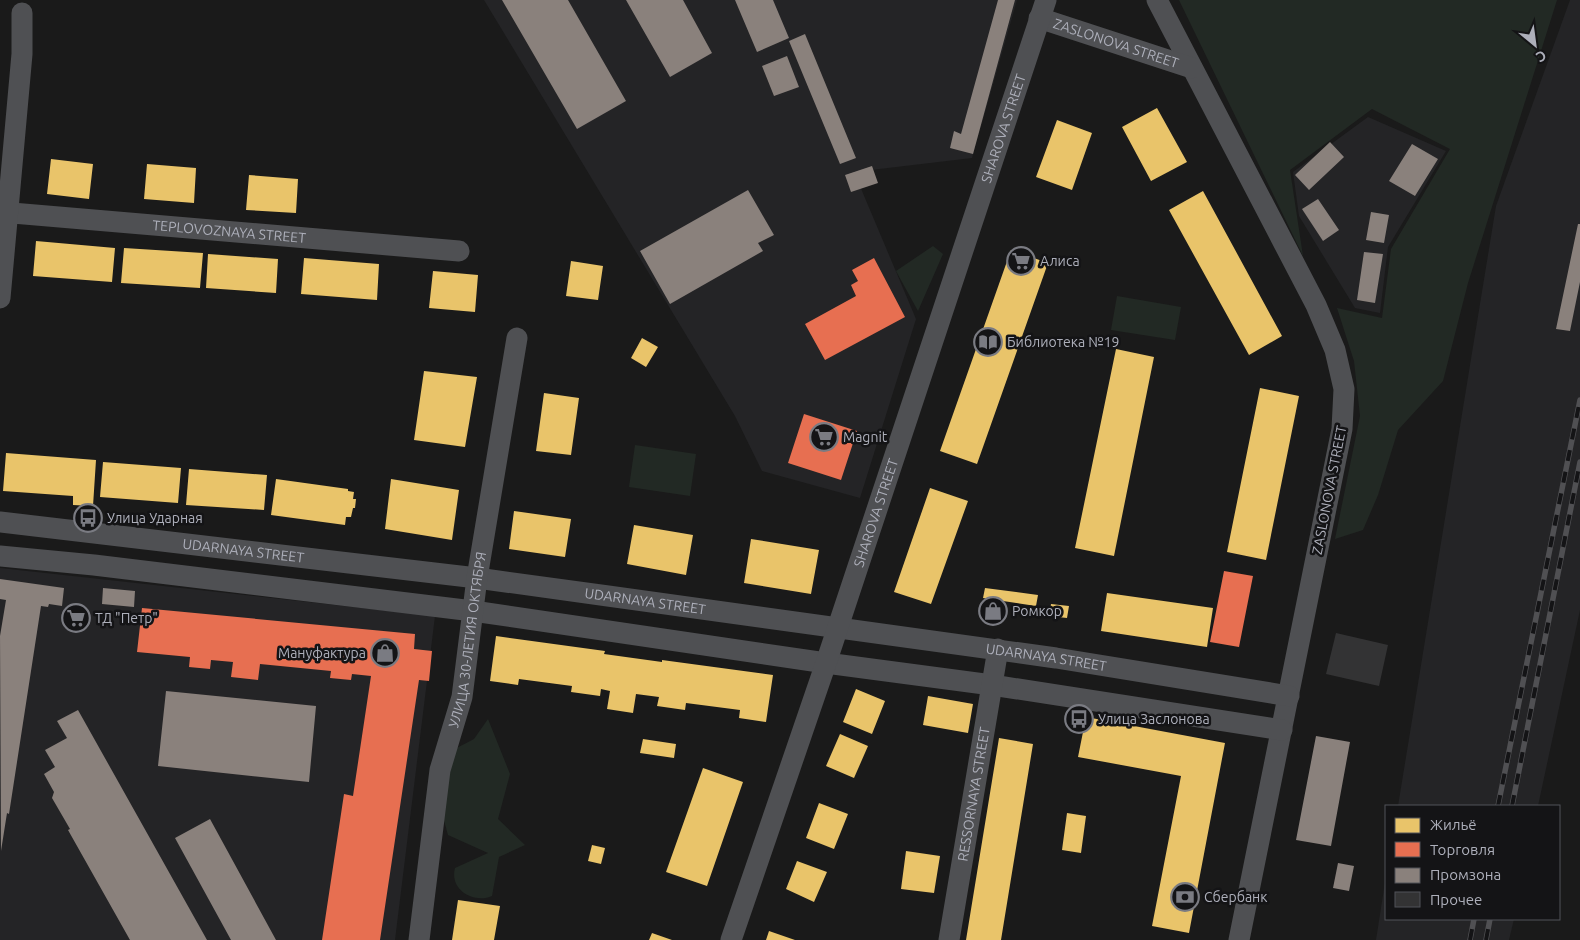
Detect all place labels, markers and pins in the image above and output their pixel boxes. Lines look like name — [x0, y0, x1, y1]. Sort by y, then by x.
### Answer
supermarket icon: Алиса — [1006, 246, 1036, 276]
place label: Алиса — [1040, 253, 1080, 269]
library icon: Библиотека №19 — [973, 327, 1003, 357]
place label: Библиотека №19 — [1007, 334, 1120, 350]
supermarket icon: Magnit — [809, 422, 839, 452]
place label: Magnit — [843, 429, 888, 445]
bus stop icon: Улица Ударная — [73, 503, 103, 533]
place label: Улица Ударная — [107, 510, 203, 526]
shop icon: Ромкор — [978, 596, 1008, 626]
supermarket icon: ТД "Петр" — [61, 603, 91, 633]
place label: Ромкор — [1012, 603, 1062, 619]
place label: ТД "Петр" — [95, 610, 158, 626]
shop icon: Мануфактура — [370, 638, 400, 668]
place label: Мануфактура — [278, 645, 366, 661]
bus stop icon: Улица Заслонова — [1064, 704, 1094, 734]
place label: Улица Заслонова — [1098, 711, 1210, 727]
bank icon: Сбербанк — [1170, 882, 1200, 912]
place label: Сбербанк — [1204, 889, 1267, 905]

